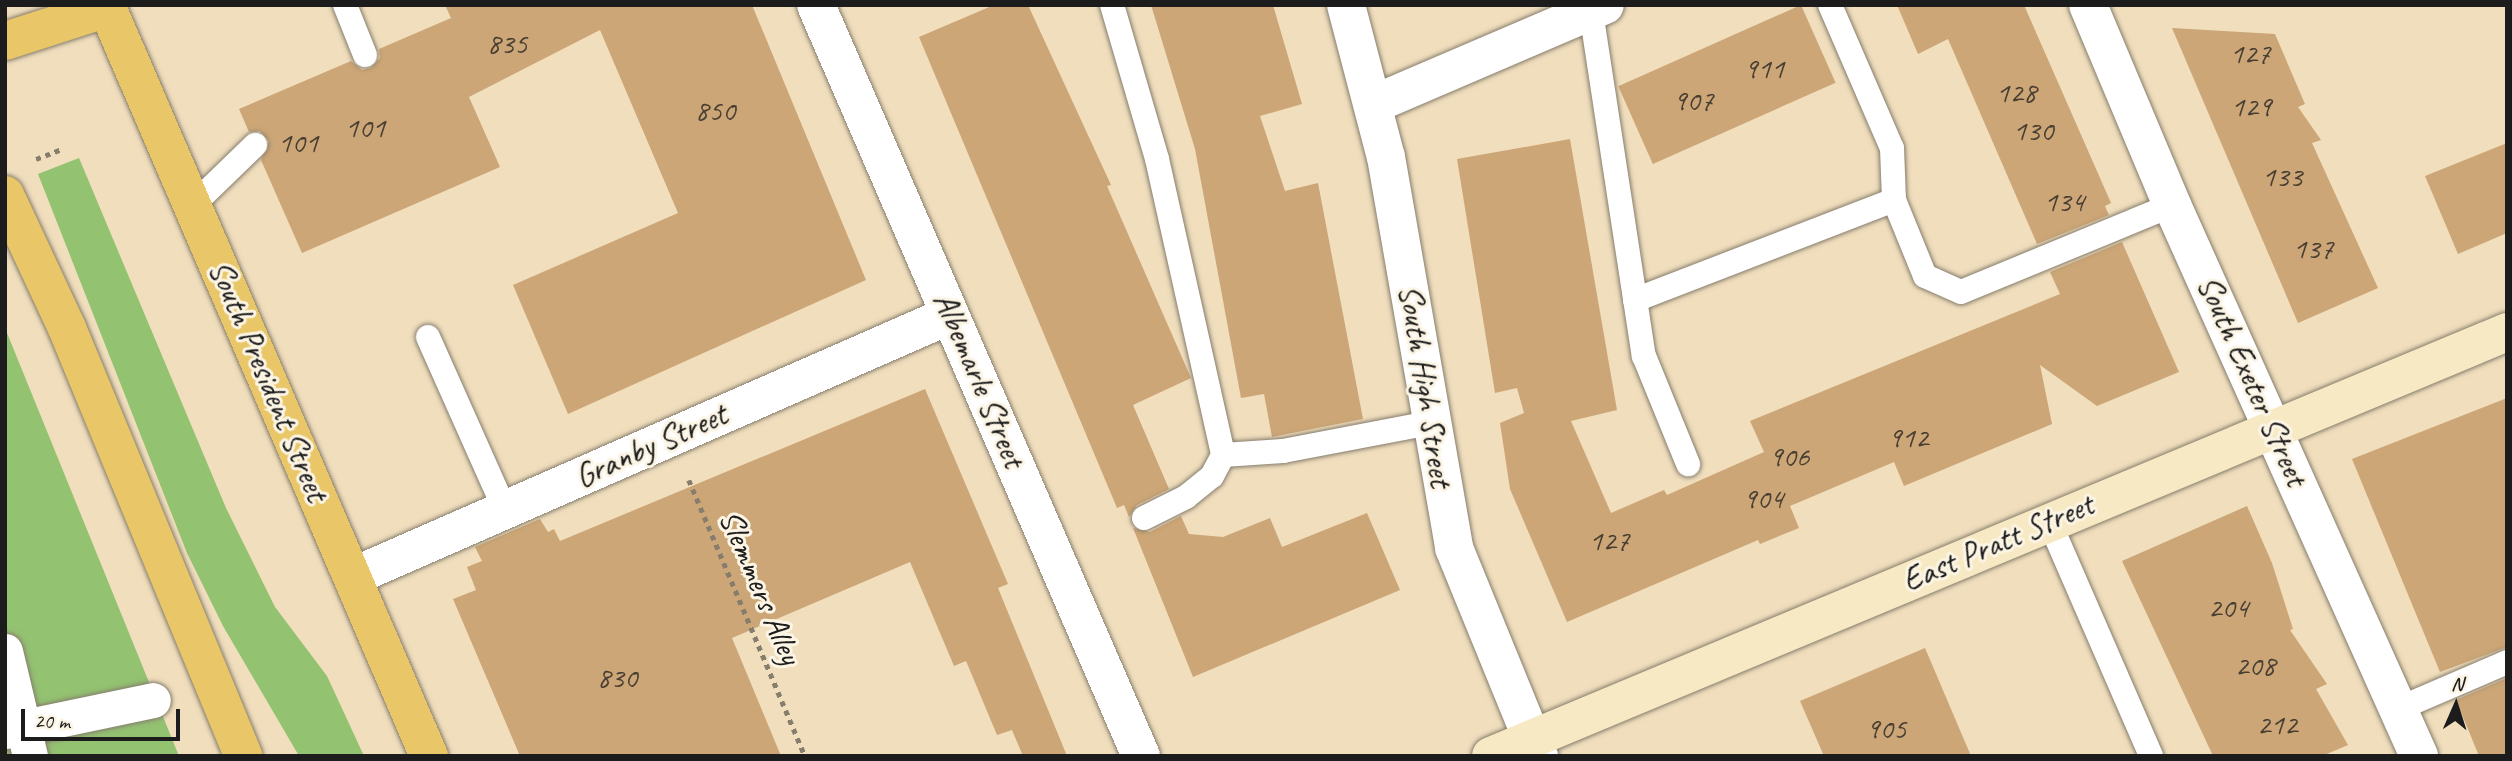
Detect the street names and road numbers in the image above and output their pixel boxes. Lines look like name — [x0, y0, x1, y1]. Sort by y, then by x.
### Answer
street label: South President Street — [199, 254, 337, 508]
street label: South Exeter Street — [2188, 269, 2316, 493]
street label: South High Street — [1389, 282, 1461, 490]
street label: Albemarle Street — [924, 286, 1034, 474]
street label: Granby Street — [569, 395, 733, 497]
street label: East Pratt Street — [1896, 485, 2100, 601]
street label: Slemmers Alley — [710, 504, 810, 670]

